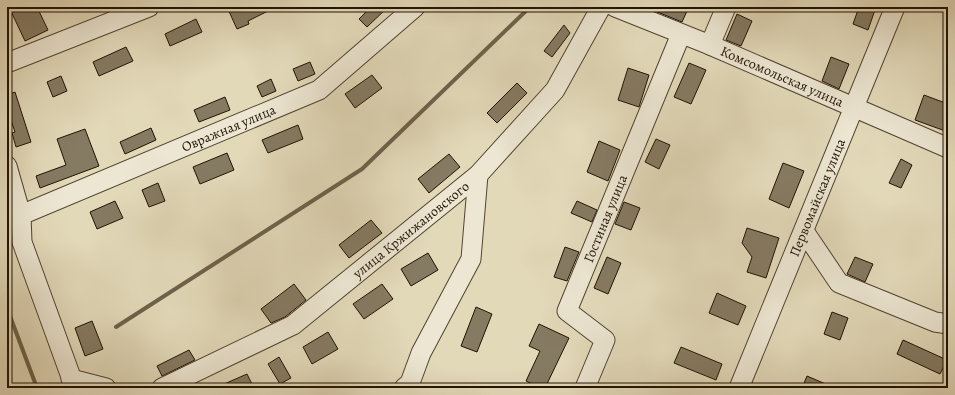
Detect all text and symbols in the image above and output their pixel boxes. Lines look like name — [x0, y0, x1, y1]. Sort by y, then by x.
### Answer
street label: Комсомольская улица — [718, 41, 847, 111]
street label: Овражная улица — [178, 100, 279, 156]
street label: Первомайская улица — [784, 135, 850, 259]
street label: Гостиная улица — [579, 171, 632, 265]
street label: улица Кржижановского — [348, 177, 473, 283]

